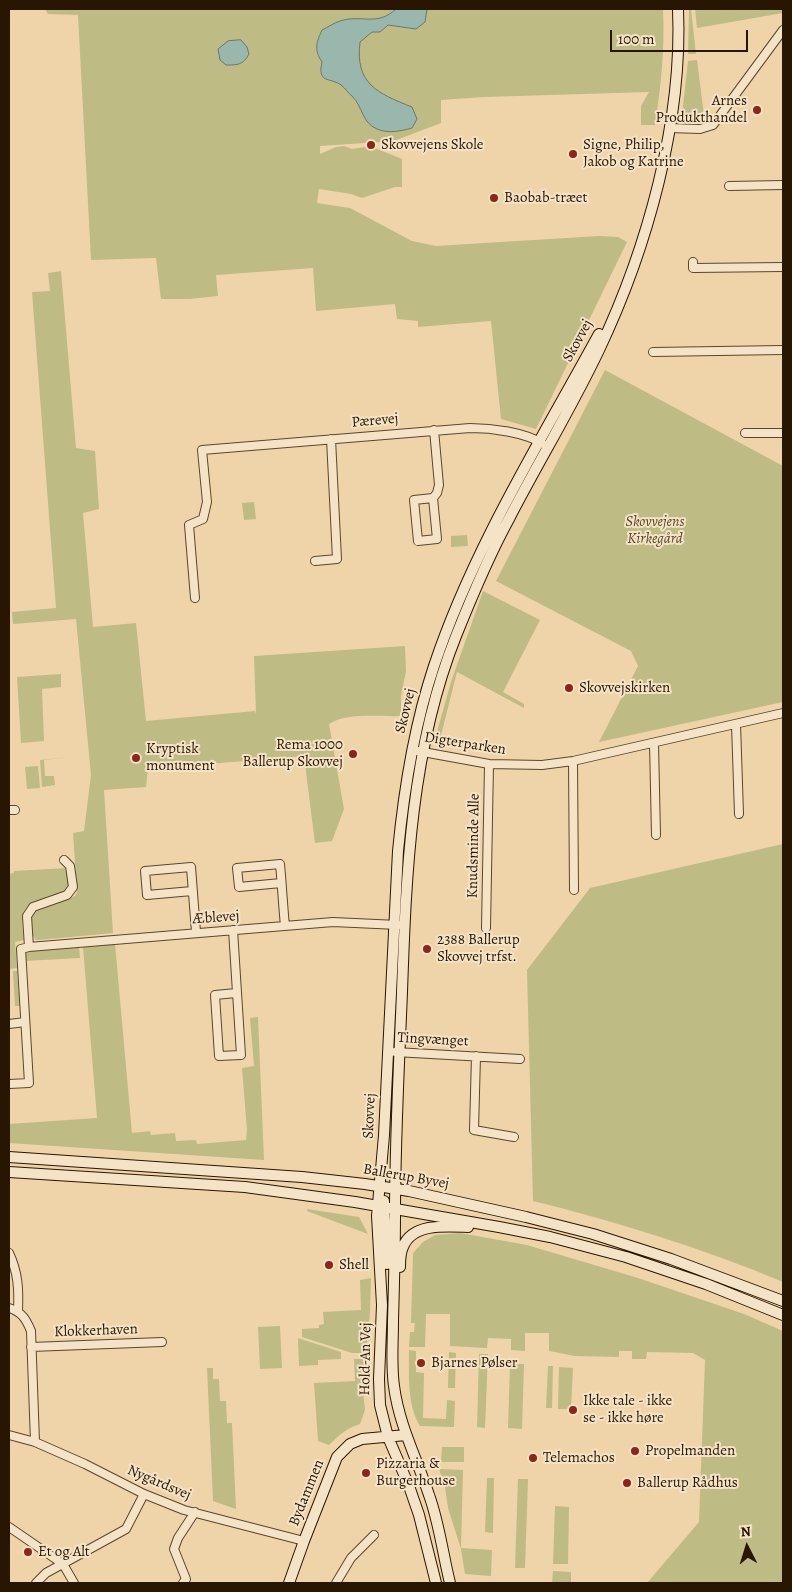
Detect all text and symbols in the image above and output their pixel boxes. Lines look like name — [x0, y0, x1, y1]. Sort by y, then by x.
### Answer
scale bar — [612, 20, 750, 52]
text: 100 m — [618, 29, 655, 49]
place label: Arnes Produkthandel — [656, 92, 747, 127]
marker: Arnes Produkthandel — [751, 104, 763, 116]
place label: Skovvejens Skole — [381, 136, 484, 154]
place label: Signe, Philip, Jakob og Katrine — [583, 136, 684, 171]
marker: Skovvejens Skole — [365, 139, 377, 151]
marker: Signe, Philip, Jakob og Katrine — [567, 148, 579, 160]
place label: Baobab-træet — [504, 189, 587, 207]
marker: Baobab-træet — [488, 192, 500, 204]
street label: Skovvej — [559, 317, 597, 365]
street label: Pærevej — [351, 410, 399, 432]
park label: Skovvejens Kirkegård — [625, 513, 685, 548]
place label: Skovvejskirken — [579, 679, 670, 697]
marker: Skovvejskirken — [563, 682, 575, 694]
street label: Skovvej — [392, 687, 420, 735]
street label: Digterparken — [423, 729, 507, 759]
place label: Rema 1000 Ballerup Skovvej — [243, 736, 343, 771]
place label: Kryptisk monument — [146, 740, 215, 775]
marker: Rema 1000 Ballerup Skovvej — [347, 748, 359, 760]
marker: Kryptisk monument — [130, 752, 142, 764]
street label: Knudsminde Alle — [464, 793, 484, 899]
street label: Æblevej — [192, 907, 240, 929]
place label: 2388 Ballerup Skovvej trfst. — [437, 931, 520, 966]
marker: 2388 Ballerup Skovvej trfst. — [421, 943, 433, 955]
street label: Tingvænget — [397, 1029, 469, 1051]
street label: Skovvej — [360, 1093, 380, 1139]
street label: Ballerup Byvej — [362, 1161, 450, 1193]
place label: Shell — [339, 1256, 369, 1274]
marker: Shell — [323, 1259, 335, 1271]
street label: Klokkerhaven — [54, 1321, 138, 1341]
street label: Hold-An Vej — [356, 1322, 376, 1396]
place label: Bjarnes Pølser — [431, 1354, 518, 1372]
marker: Bjarnes Pølser — [415, 1357, 427, 1369]
place label: Ikke tale - ikke se - ikke høre — [583, 1392, 672, 1427]
marker: Ikke tale - ikke se - ikke høre — [567, 1404, 579, 1416]
place label: Propelmanden — [645, 1442, 735, 1460]
marker: Propelmanden — [629, 1445, 641, 1457]
place label: Telemachos — [543, 1449, 615, 1467]
marker: Telemachos — [527, 1452, 539, 1464]
place label: Pizzaria & Burgerhouse — [376, 1455, 455, 1490]
street label: Bydammen — [286, 1457, 328, 1529]
street label: Nygårdsvej — [124, 1462, 194, 1504]
marker: Pizzaria & Burgerhouse — [360, 1467, 372, 1479]
place label: Ballerup Rådhus — [637, 1474, 738, 1492]
marker: Ballerup Rådhus — [621, 1477, 633, 1489]
north arrow — [722, 1522, 772, 1572]
text: N — [740, 1522, 752, 1541]
place label: Et og Alt — [38, 1543, 90, 1561]
marker: Et og Alt — [22, 1546, 34, 1558]

